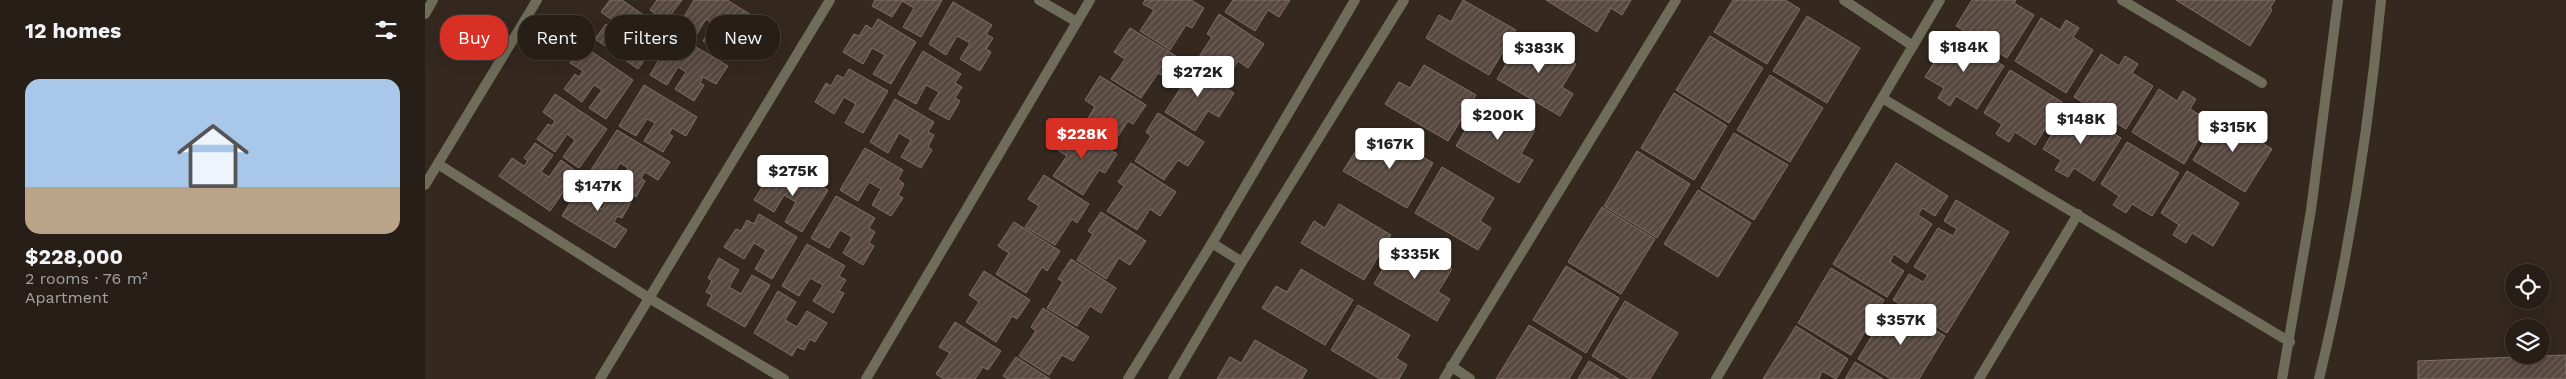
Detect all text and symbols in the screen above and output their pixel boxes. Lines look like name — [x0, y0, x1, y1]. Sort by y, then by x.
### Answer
chip: Buy — [440, 15, 508, 60]
chip: Rent — [518, 15, 595, 60]
chip: Filters — [605, 15, 696, 60]
chip: New — [706, 15, 780, 60]
icon: filters — [372, 16, 400, 44]
text: 12 homes — [25, 18, 121, 43]
pin: $184K — [1929, 30, 1999, 73]
pin: $383K — [1504, 32, 1574, 74]
text: $184K — [1940, 37, 1988, 56]
text: $383K — [1514, 38, 1564, 57]
pin: $272K — [1163, 56, 1233, 98]
text: $272K — [1173, 62, 1223, 81]
pin: $200K — [1463, 98, 1533, 141]
pin: $148K — [2046, 102, 2116, 145]
text: $200K — [1472, 105, 1524, 124]
text: $148K — [2057, 109, 2105, 128]
pin: $315K — [2198, 110, 2268, 153]
icon: home — [168, 111, 258, 201]
text: $315K — [2209, 117, 2257, 136]
pin: $228K — [1047, 118, 1117, 160]
text: $228K — [1057, 124, 1107, 143]
pin: $167K — [1355, 128, 1425, 170]
text: $167K — [1366, 134, 1414, 153]
pin: $275K — [758, 154, 828, 197]
text: $275K — [768, 161, 818, 180]
pin: $147K — [563, 170, 633, 212]
text: $147K — [574, 176, 622, 195]
pin: $335K — [1380, 238, 1450, 280]
text: $228,000 — [25, 244, 123, 269]
text: $335K — [1390, 244, 1440, 263]
map controls — [2505, 264, 2550, 364]
button: locate — [2505, 264, 2550, 309]
text: 2 rooms · 76 m² — [25, 269, 148, 288]
text: Apartment — [25, 288, 108, 307]
pin: $357K — [1866, 304, 1936, 346]
text: $357K — [1876, 310, 1926, 329]
button: layers — [2505, 319, 2550, 364]

